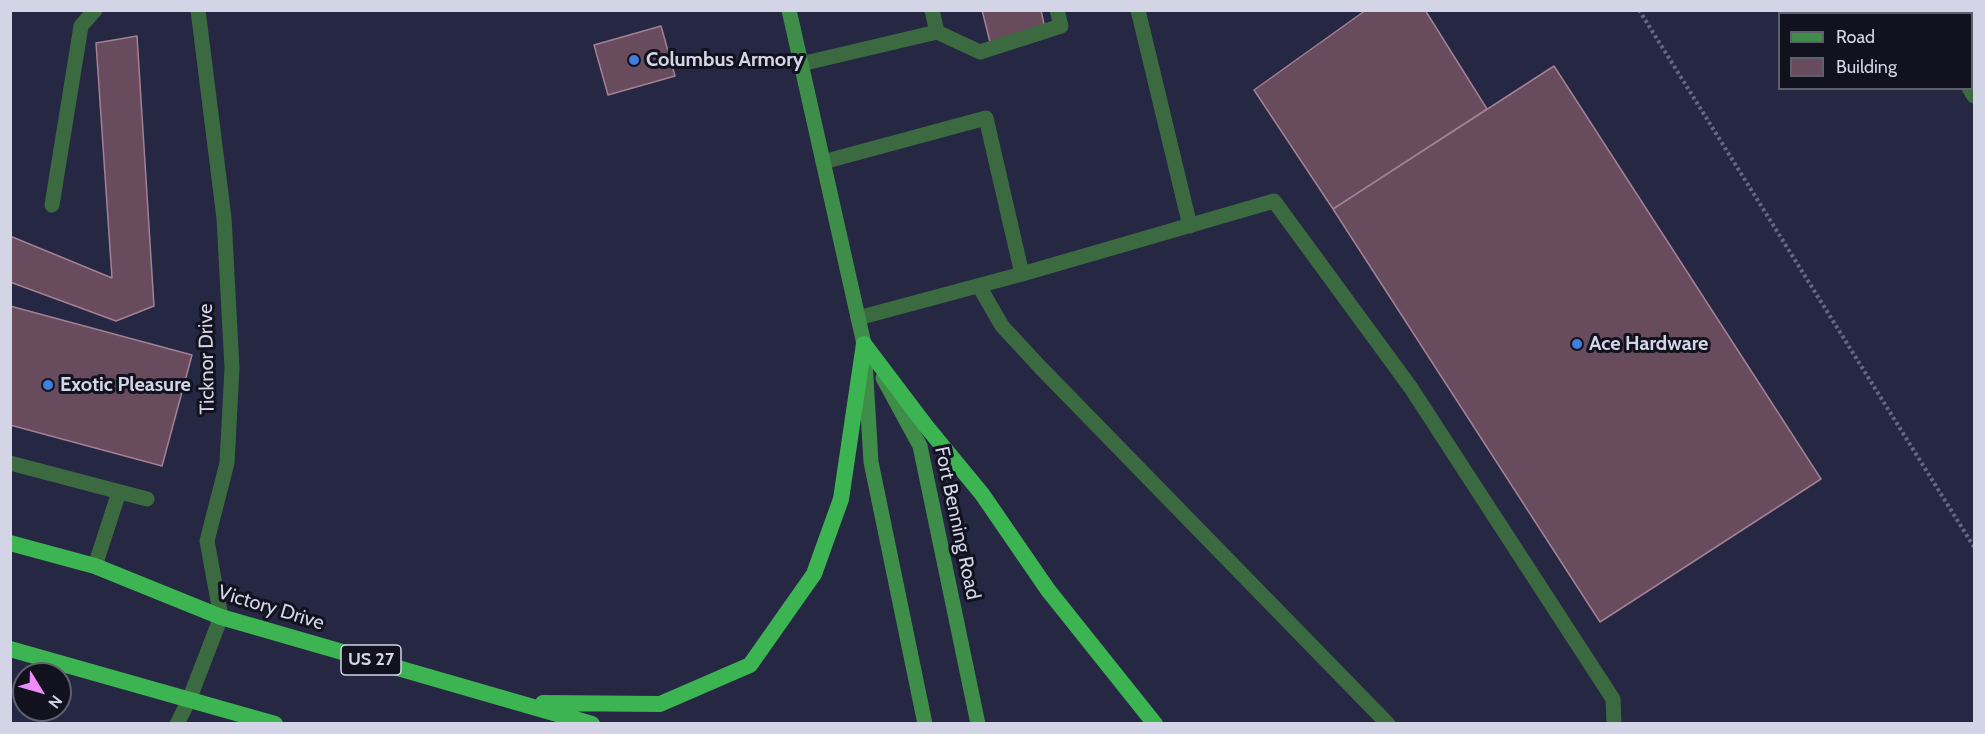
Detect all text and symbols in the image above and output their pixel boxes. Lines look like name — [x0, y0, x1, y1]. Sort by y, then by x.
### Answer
legend — [1778, 12, 1973, 90]
text: Road — [1836, 26, 1875, 48]
place label: Columbus Armory — [646, 48, 804, 72]
marker: Columbus Armory — [627, 53, 641, 67]
text: Building — [1836, 56, 1897, 78]
street label: Ticknor Drive — [194, 303, 220, 415]
place label: Ace Hardware — [1589, 332, 1708, 356]
marker: Ace Hardware — [1570, 337, 1584, 351]
place label: Exotic Pleasure — [60, 373, 191, 397]
marker: Exotic Pleasure — [41, 378, 55, 392]
street label: Fort Benning Road — [929, 444, 985, 602]
street label: Victory Drive — [215, 580, 327, 636]
road number: US 27 — [341, 645, 401, 675]
north arrow — [12, 662, 72, 722]
text: N — [44, 692, 66, 712]

